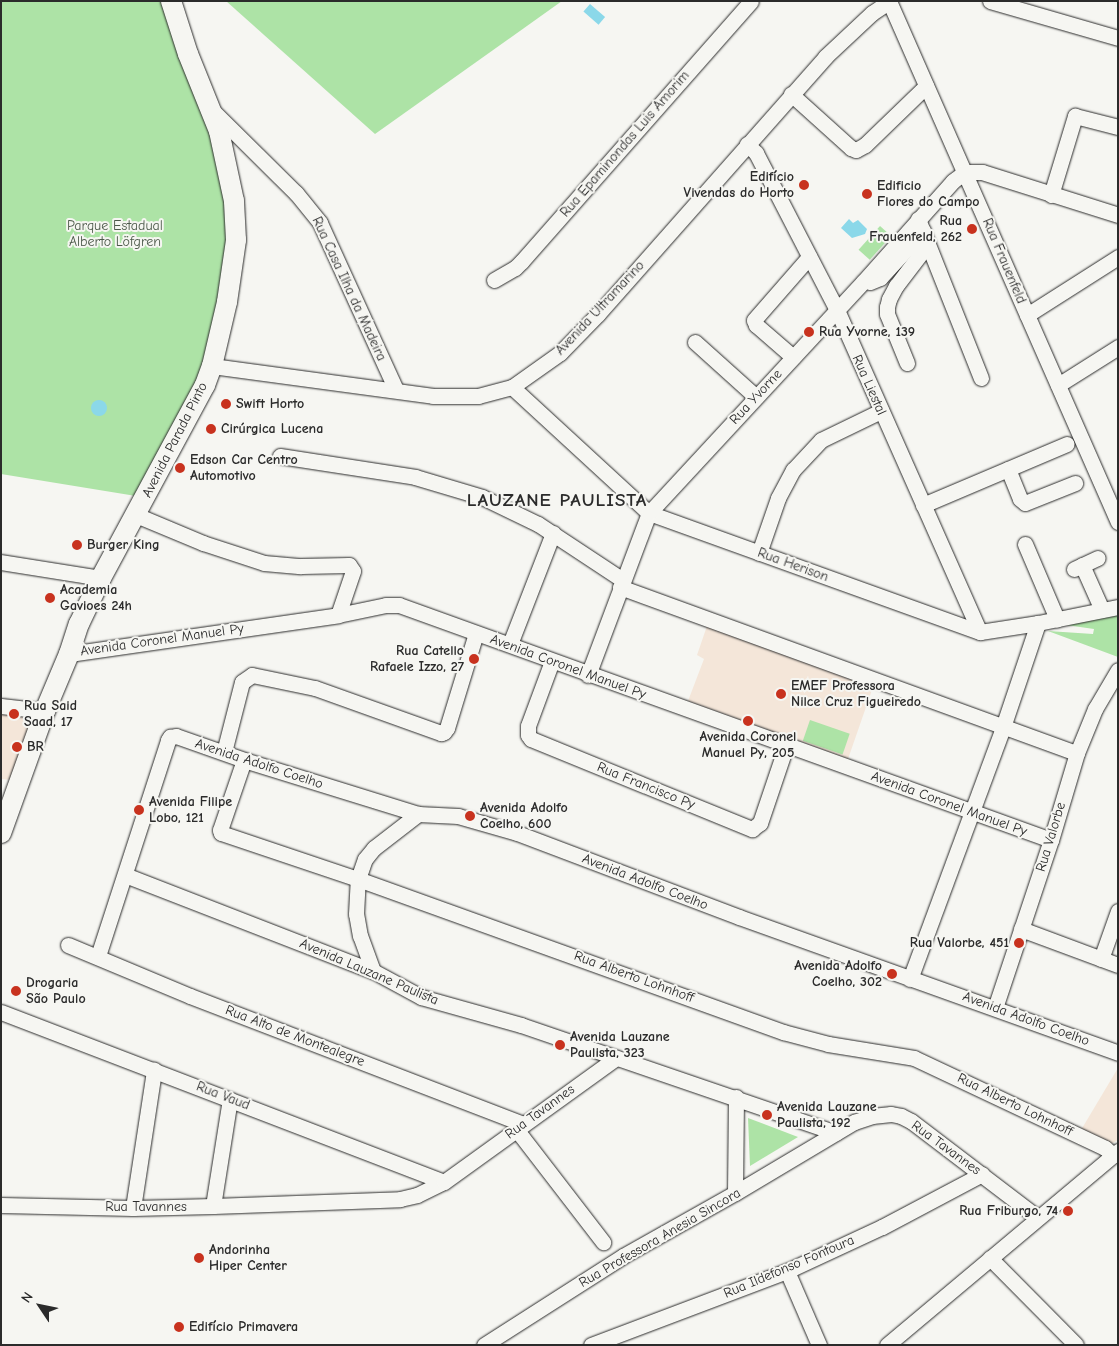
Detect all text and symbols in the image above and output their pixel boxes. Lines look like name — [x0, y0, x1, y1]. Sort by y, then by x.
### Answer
street label: Rua Epaminondas Luis Amorim — [557, 67, 693, 221]
place label: Edifício Vivendas do Horto — [684, 169, 794, 202]
place label: Edificio Flores do Campo — [877, 178, 979, 210]
marker: Edifício Vivendas do Horto — [798, 179, 810, 191]
marker: Edificio Flores do Campo — [861, 188, 873, 200]
place label: Rua Frauenfeld, 262 — [869, 213, 962, 246]
street label: Rua Casa Ilha da Madeira — [308, 214, 390, 364]
street label: Rua Frauenfeld — [978, 216, 1030, 306]
park label: Parque Estadual Alberto Löfgren — [67, 218, 163, 250]
marker: Rua Frauenfeld, 262 — [966, 223, 978, 235]
street label: Avenida Ultramarino — [552, 257, 648, 359]
place label: Rua Yvorne, 139 — [819, 324, 915, 340]
marker: Rua Yvorne, 139 — [803, 326, 815, 338]
street label: Rua Liestal — [848, 352, 890, 418]
street label: Rua Yvorne — [726, 366, 786, 428]
street label: Avenida Parada Pinto — [139, 380, 211, 500]
place label: Swift Horto — [236, 396, 304, 412]
marker: Swift Horto — [220, 398, 232, 410]
place label: Cirúrgica Lucena — [221, 421, 323, 437]
marker: Cirúrgica Lucena — [205, 423, 217, 435]
place label: Edson Car Centro Automotivo — [190, 452, 298, 484]
marker: Edson Car Centro Automotivo — [174, 462, 186, 474]
district label: LAUZANE PAULISTA — [465, 490, 649, 512]
place label: Burger King — [87, 537, 160, 553]
marker: Burger King — [71, 539, 83, 551]
street label: Rua Herison — [755, 544, 831, 586]
place label: Academia Gavioes 24h — [60, 582, 132, 614]
marker: Academia Gavioes 24h — [44, 592, 56, 604]
street label: Avenida Coronel Manuel Py — [79, 620, 245, 660]
street label: Avenida Coronel Manuel Py — [488, 631, 648, 703]
place label: Rua Catello Rafaele Izzo, 27 — [370, 643, 464, 676]
marker: Rua Catello Rafaele Izzo, 27 — [468, 653, 480, 665]
place label: EMEF Professora Nilce Cruz Figueiredo — [791, 678, 921, 710]
marker: EMEF Professora Nilce Cruz Figueiredo — [775, 688, 787, 700]
place label: Rua Said Saad, 17 — [24, 698, 77, 730]
marker: Rua Said Saad, 17 — [8, 708, 20, 720]
marker: Avenida Coronel Manuel Py, 205 — [742, 715, 754, 727]
place label: Avenida Coronel Manuel Py, 205 — [700, 729, 796, 762]
street label: Avenida Adolfo Coelho — [193, 735, 325, 793]
place label: BR — [27, 739, 44, 755]
marker: BR — [11, 741, 23, 753]
street label: Rua Francisco Py — [594, 759, 698, 813]
street label: Avenida Coronel Manuel Py — [869, 768, 1029, 840]
place label: Avenida Filipe Lobo, 121 — [149, 794, 232, 826]
place label: Avenida Adolfo Coelho, 600 — [480, 800, 568, 832]
street label: Rua Valorbe — [1032, 800, 1070, 874]
marker: Avenida Filipe Lobo, 121 — [133, 804, 145, 816]
marker: Avenida Adolfo Coelho, 600 — [464, 810, 476, 822]
street label: Avenida Adolfo Coelho — [580, 850, 710, 914]
street label: Avenida Lauzane Paulista — [297, 935, 441, 1009]
place label: Rua Valorbe, 451 — [910, 935, 1009, 951]
marker: Rua Valorbe, 451 — [1013, 937, 1025, 949]
street label: Rua Alberto Lohnhoff — [572, 947, 696, 1007]
place label: Avenida Adolfo Coelho, 302 — [794, 958, 882, 990]
marker: Avenida Adolfo Coelho, 302 — [886, 968, 898, 980]
place label: Drogaria São Paulo — [26, 975, 86, 1008]
marker: Drogaria São Paulo — [10, 985, 22, 997]
street label: Avenida Adolfo Coelho — [960, 988, 1092, 1050]
street label: Rua Alto de Montealegre — [223, 1002, 367, 1070]
place label: Avenida Lauzane Paulista, 323 — [570, 1029, 670, 1062]
marker: Avenida Lauzane Paulista, 323 — [554, 1039, 566, 1051]
street label: Rua Alberto Lohnhoff — [955, 1070, 1075, 1140]
street label: Rua Vaud — [194, 1078, 252, 1114]
street label: Rua Tavannes — [502, 1081, 578, 1143]
place label: Avenida Lauzane Paulista, 192 — [777, 1099, 877, 1132]
marker: Avenida Lauzane Paulista, 192 — [761, 1109, 773, 1121]
street label: Rua Tavannes — [908, 1117, 984, 1179]
street label: Rua Professora Anesia Sincora — [576, 1185, 744, 1291]
street label: Rua Tavannes — [105, 1199, 187, 1215]
place label: Rua Friburgo, 74 — [959, 1203, 1058, 1219]
marker: Rua Friburgo, 74 — [1062, 1205, 1074, 1217]
street label: Rua Ildefonso Fontoura — [721, 1232, 857, 1302]
place label: Andorinha Hiper Center — [209, 1242, 287, 1274]
marker: Andorinha Hiper Center — [193, 1252, 205, 1264]
north arrow — [15, 1281, 65, 1331]
text: N — [18, 1289, 37, 1306]
place label: Edifício Primavera — [189, 1319, 298, 1335]
marker: Edifício Primavera — [173, 1321, 185, 1333]

